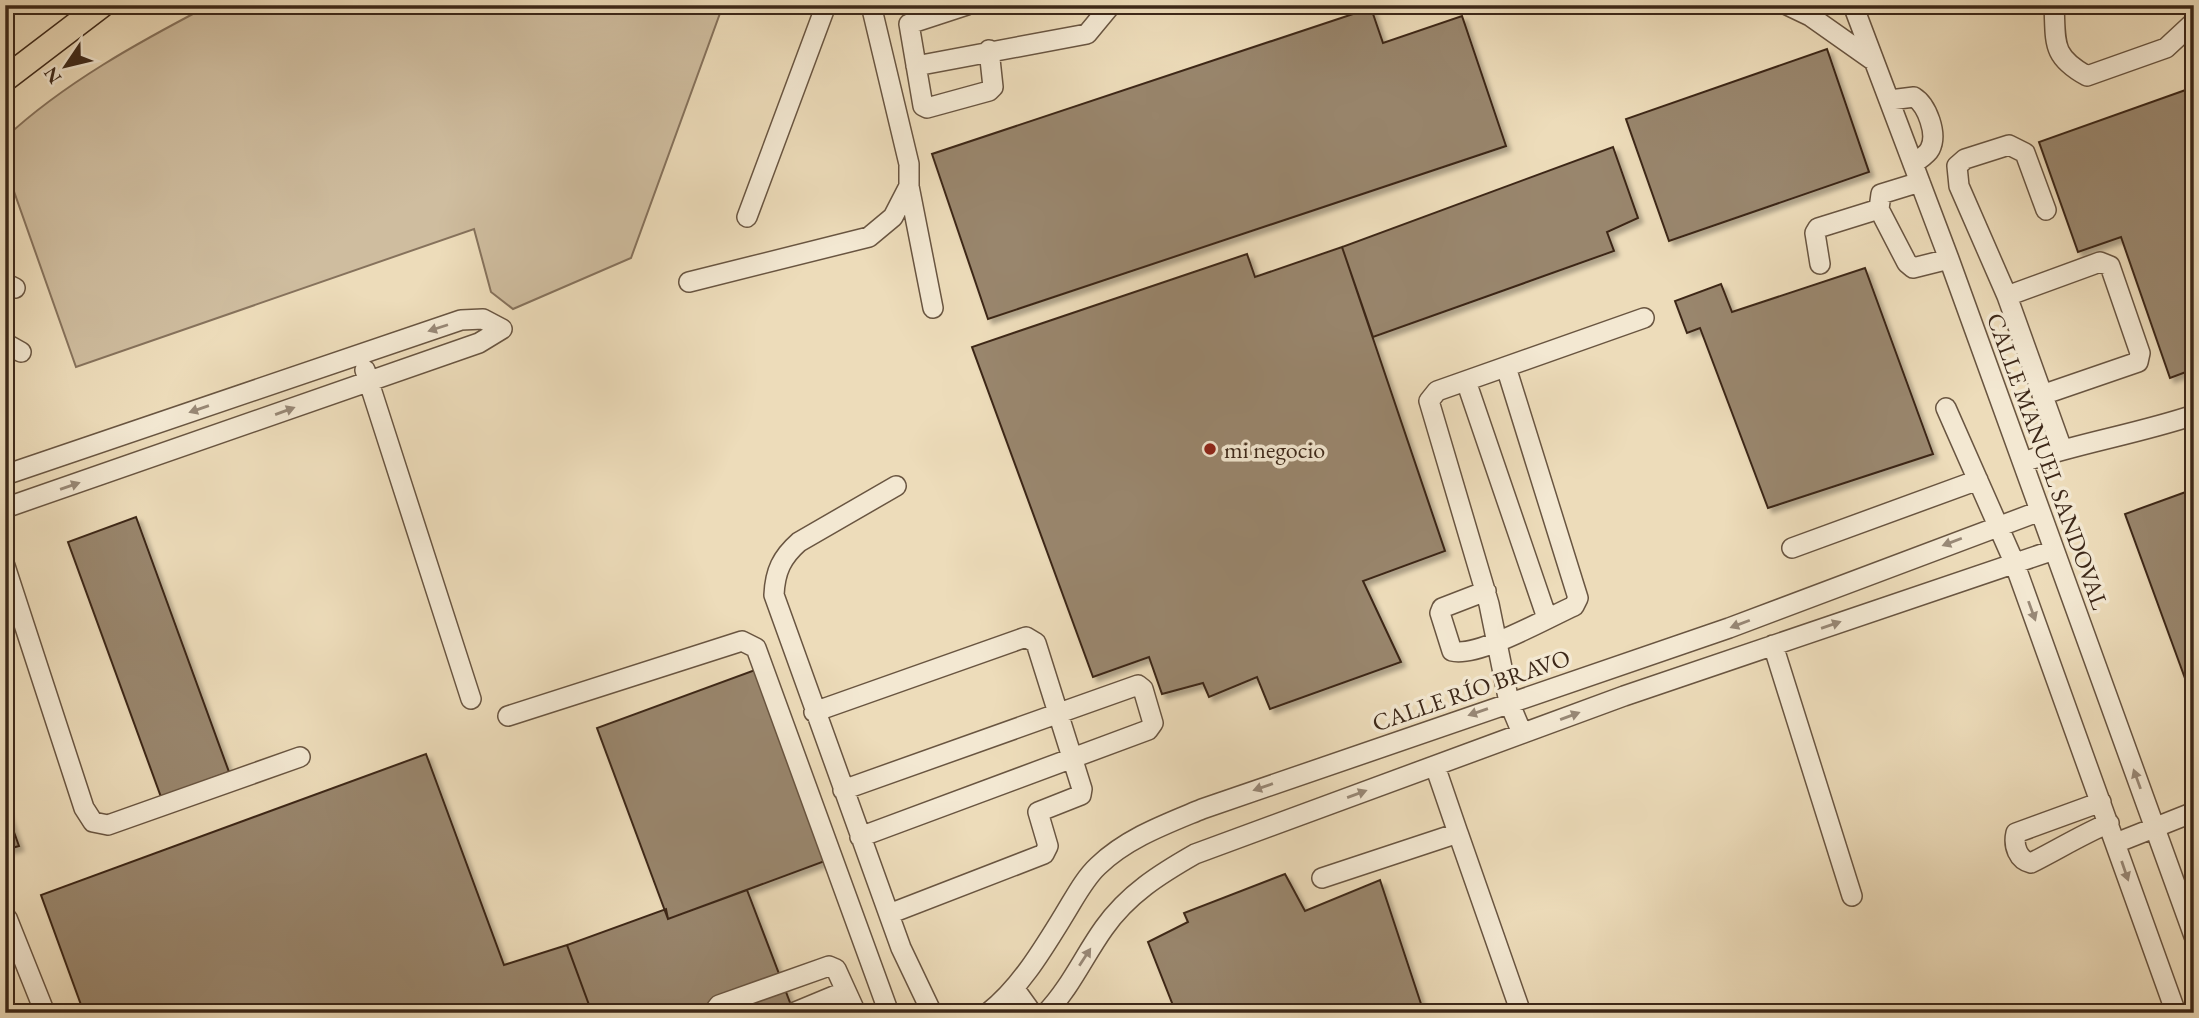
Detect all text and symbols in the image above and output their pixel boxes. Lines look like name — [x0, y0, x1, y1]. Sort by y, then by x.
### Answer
north arrow — [32, 32, 102, 102]
text: N — [37, 61, 67, 89]
street label: CALLE MANUEL SANDOVAL — [1980, 308, 2116, 614]
one-way arrow — [427, 323, 448, 334]
one-way arrow — [189, 404, 210, 415]
one-way arrow — [274, 405, 295, 416]
place label: mi negocio — [1224, 434, 1325, 465]
marker: mi negocio — [1202, 441, 1218, 457]
one-way arrow — [59, 480, 80, 491]
one-way arrow — [1942, 536, 1963, 547]
one-way arrow — [2027, 600, 2038, 621]
one-way arrow — [1730, 618, 1751, 629]
one-way arrow — [1821, 619, 1842, 630]
street label: CALLE RÍO BRAVO — [1368, 642, 1574, 738]
one-way arrow — [1468, 707, 1489, 718]
one-way arrow — [1560, 710, 1581, 721]
one-way arrow — [2132, 769, 2143, 790]
one-way arrow — [1253, 782, 1274, 793]
one-way arrow — [1346, 789, 1367, 800]
one-way arrow — [2120, 860, 2131, 881]
one-way arrow — [1079, 947, 1092, 967]

